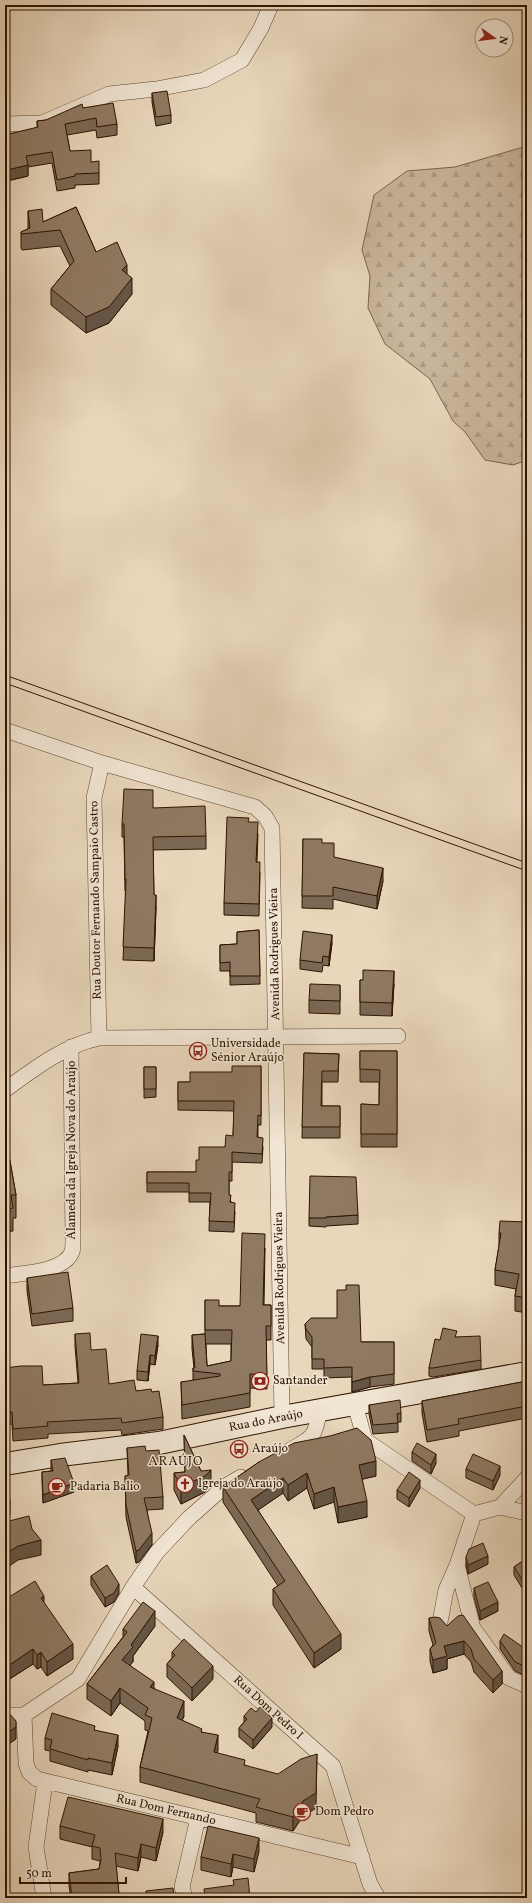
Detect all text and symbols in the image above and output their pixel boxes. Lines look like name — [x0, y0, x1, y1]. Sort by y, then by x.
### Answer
north arrow — [474, 18, 514, 58]
text: N — [494, 34, 510, 46]
street label: Rua Doutor Fernando Sampaio Castro — [86, 800, 106, 1000]
street label: Avenida Rodrigues Vieira — [266, 888, 284, 1020]
place label: Universidade Sénior Araújo — [211, 1036, 284, 1066]
bus stop icon: Universidade Sénior Araújo — [188, 1041, 208, 1061]
street label: Alameda da Igreja Nova do Araújo — [64, 1061, 80, 1239]
street label: Avenida Rodrigues Vieira — [271, 1212, 289, 1344]
bank icon: Santander — [250, 1371, 270, 1391]
place label: Santander — [273, 1373, 328, 1389]
street label: Rua do Araújo — [228, 1406, 304, 1436]
bus stop icon: Araújo — [229, 1439, 249, 1459]
place label: Araújo — [252, 1441, 288, 1457]
district label: ARAÚJO — [148, 1453, 204, 1471]
church icon: Igreja do Araújo — [175, 1474, 195, 1494]
place label: Igreja do Araújo — [198, 1476, 282, 1492]
cafe icon: Padaria Balio — [47, 1477, 67, 1497]
place label: Padaria Balio — [70, 1479, 140, 1495]
street label: Rua Dom Pedro I — [230, 1672, 306, 1744]
street label: Rua Dom Fernando — [115, 1791, 217, 1829]
cafe icon: Dom Pedro — [292, 1802, 312, 1822]
place label: Dom Pedro — [315, 1804, 374, 1820]
scale bar — [20, 1859, 126, 1885]
text: 50 m — [26, 1866, 52, 1882]

